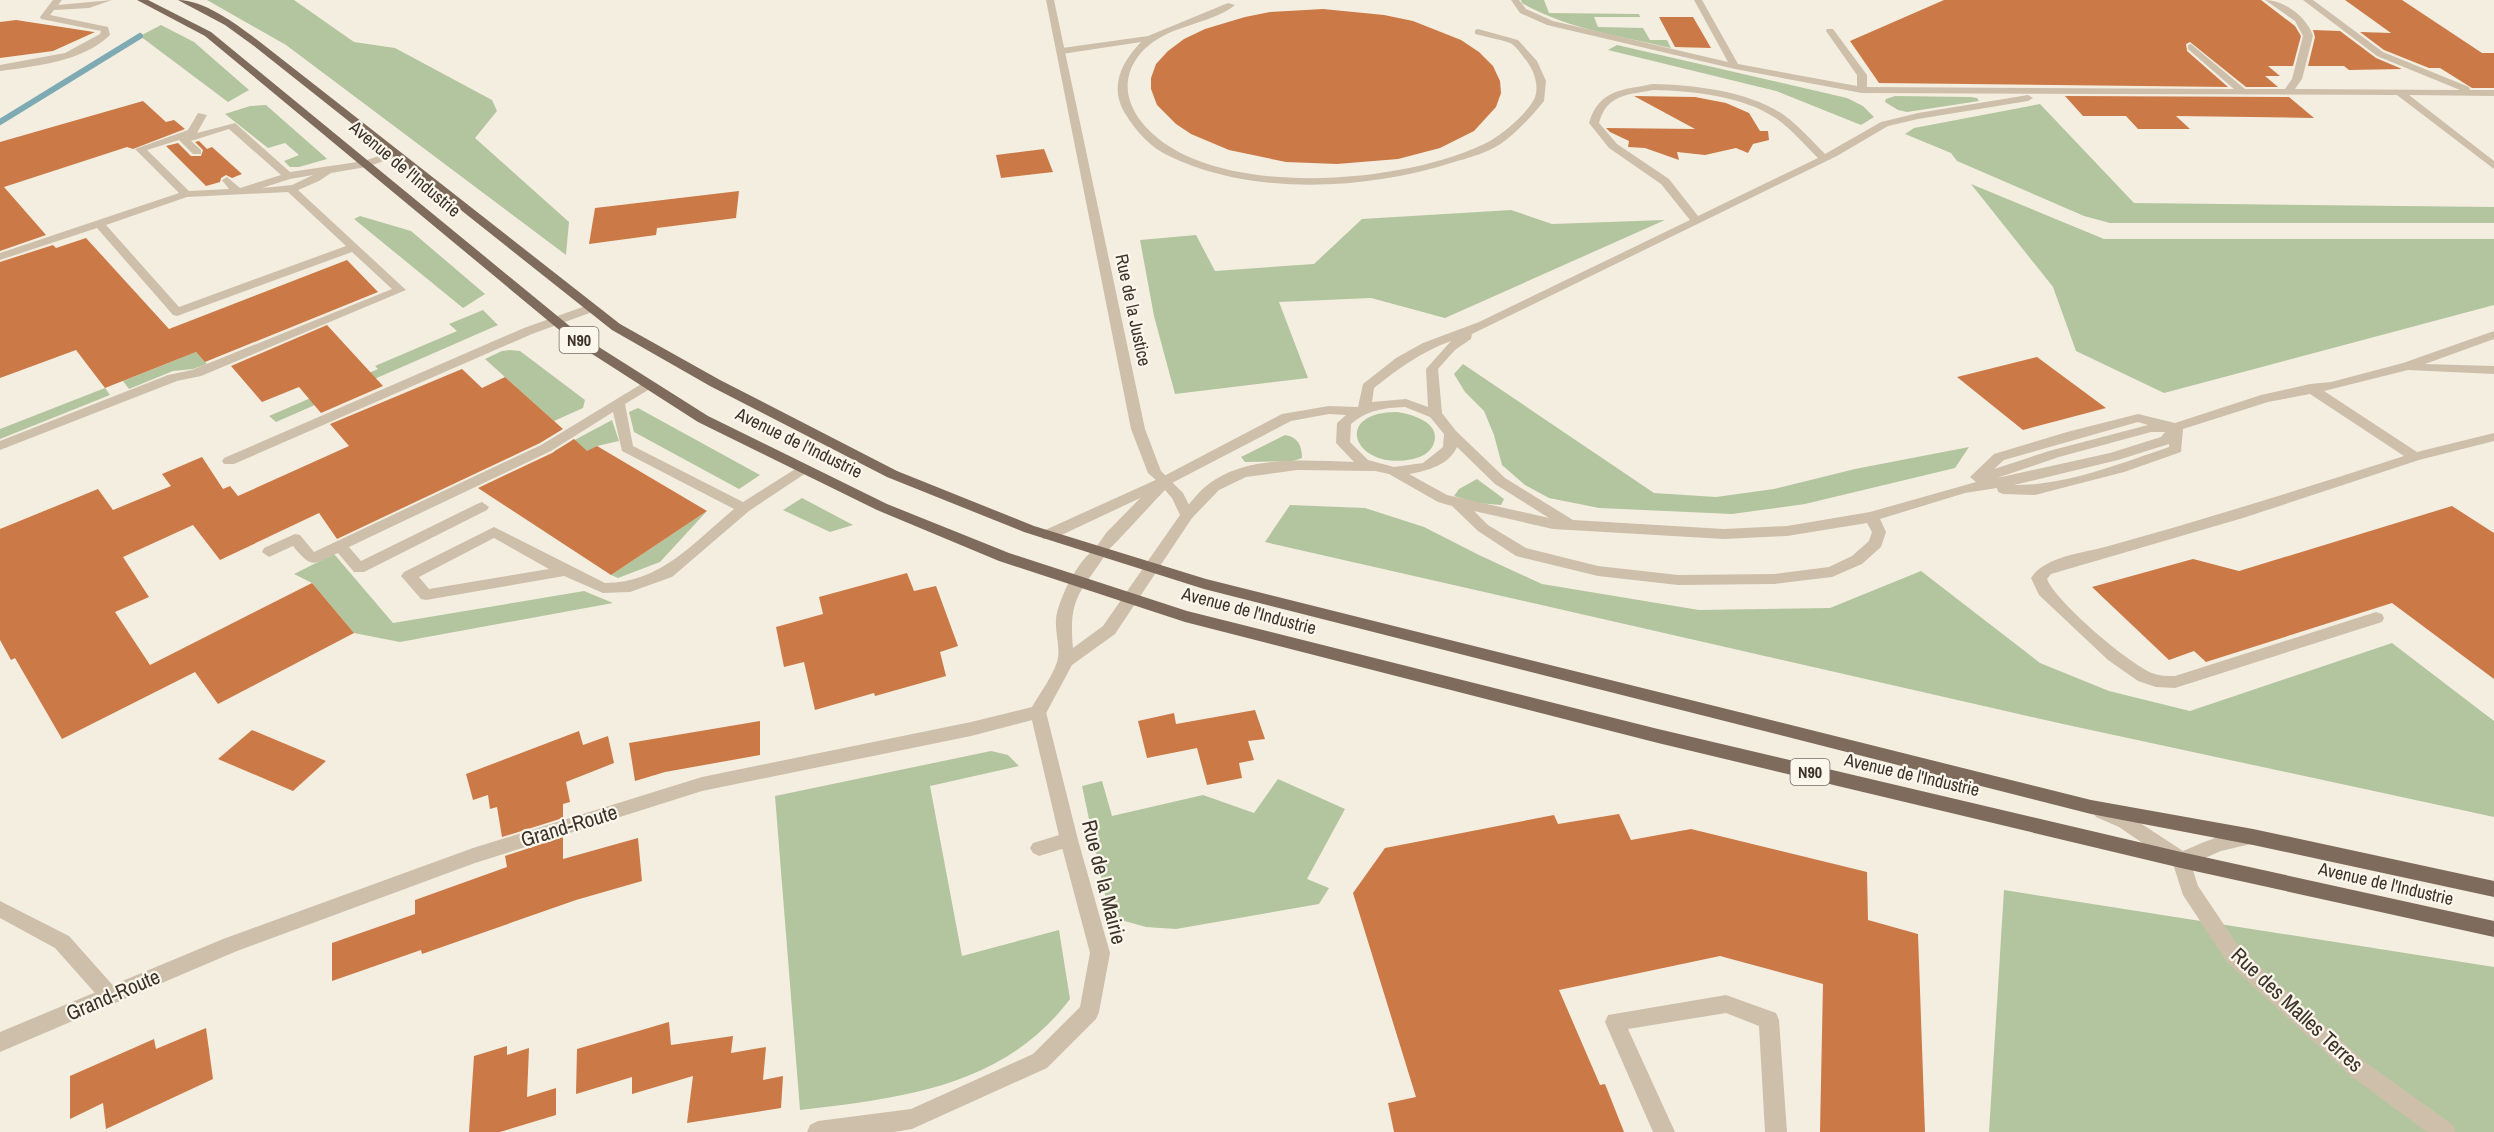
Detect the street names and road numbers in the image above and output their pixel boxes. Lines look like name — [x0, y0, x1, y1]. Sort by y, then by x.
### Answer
street label: Avenue de l'Industrie — [344, 114, 466, 223]
street label: Rue de la Justice — [1109, 252, 1158, 368]
road number: N90 — [560, 327, 598, 353]
street label: Avenue de l'Industrie — [731, 401, 867, 484]
street label: Avenue de l'Industrie — [1178, 580, 1319, 640]
street label: Avenue de l'Industrie — [1841, 747, 1982, 802]
road number: N90 — [1790, 759, 1830, 785]
street label: Grand-Route — [517, 797, 621, 854]
street label: Rue de la Mairie — [1075, 817, 1134, 947]
street label: Avenue de l'Industrie — [2315, 856, 2456, 911]
street label: Rue des Malles Terres — [2225, 941, 2370, 1079]
street label: Grand-Route — [61, 962, 164, 1027]

